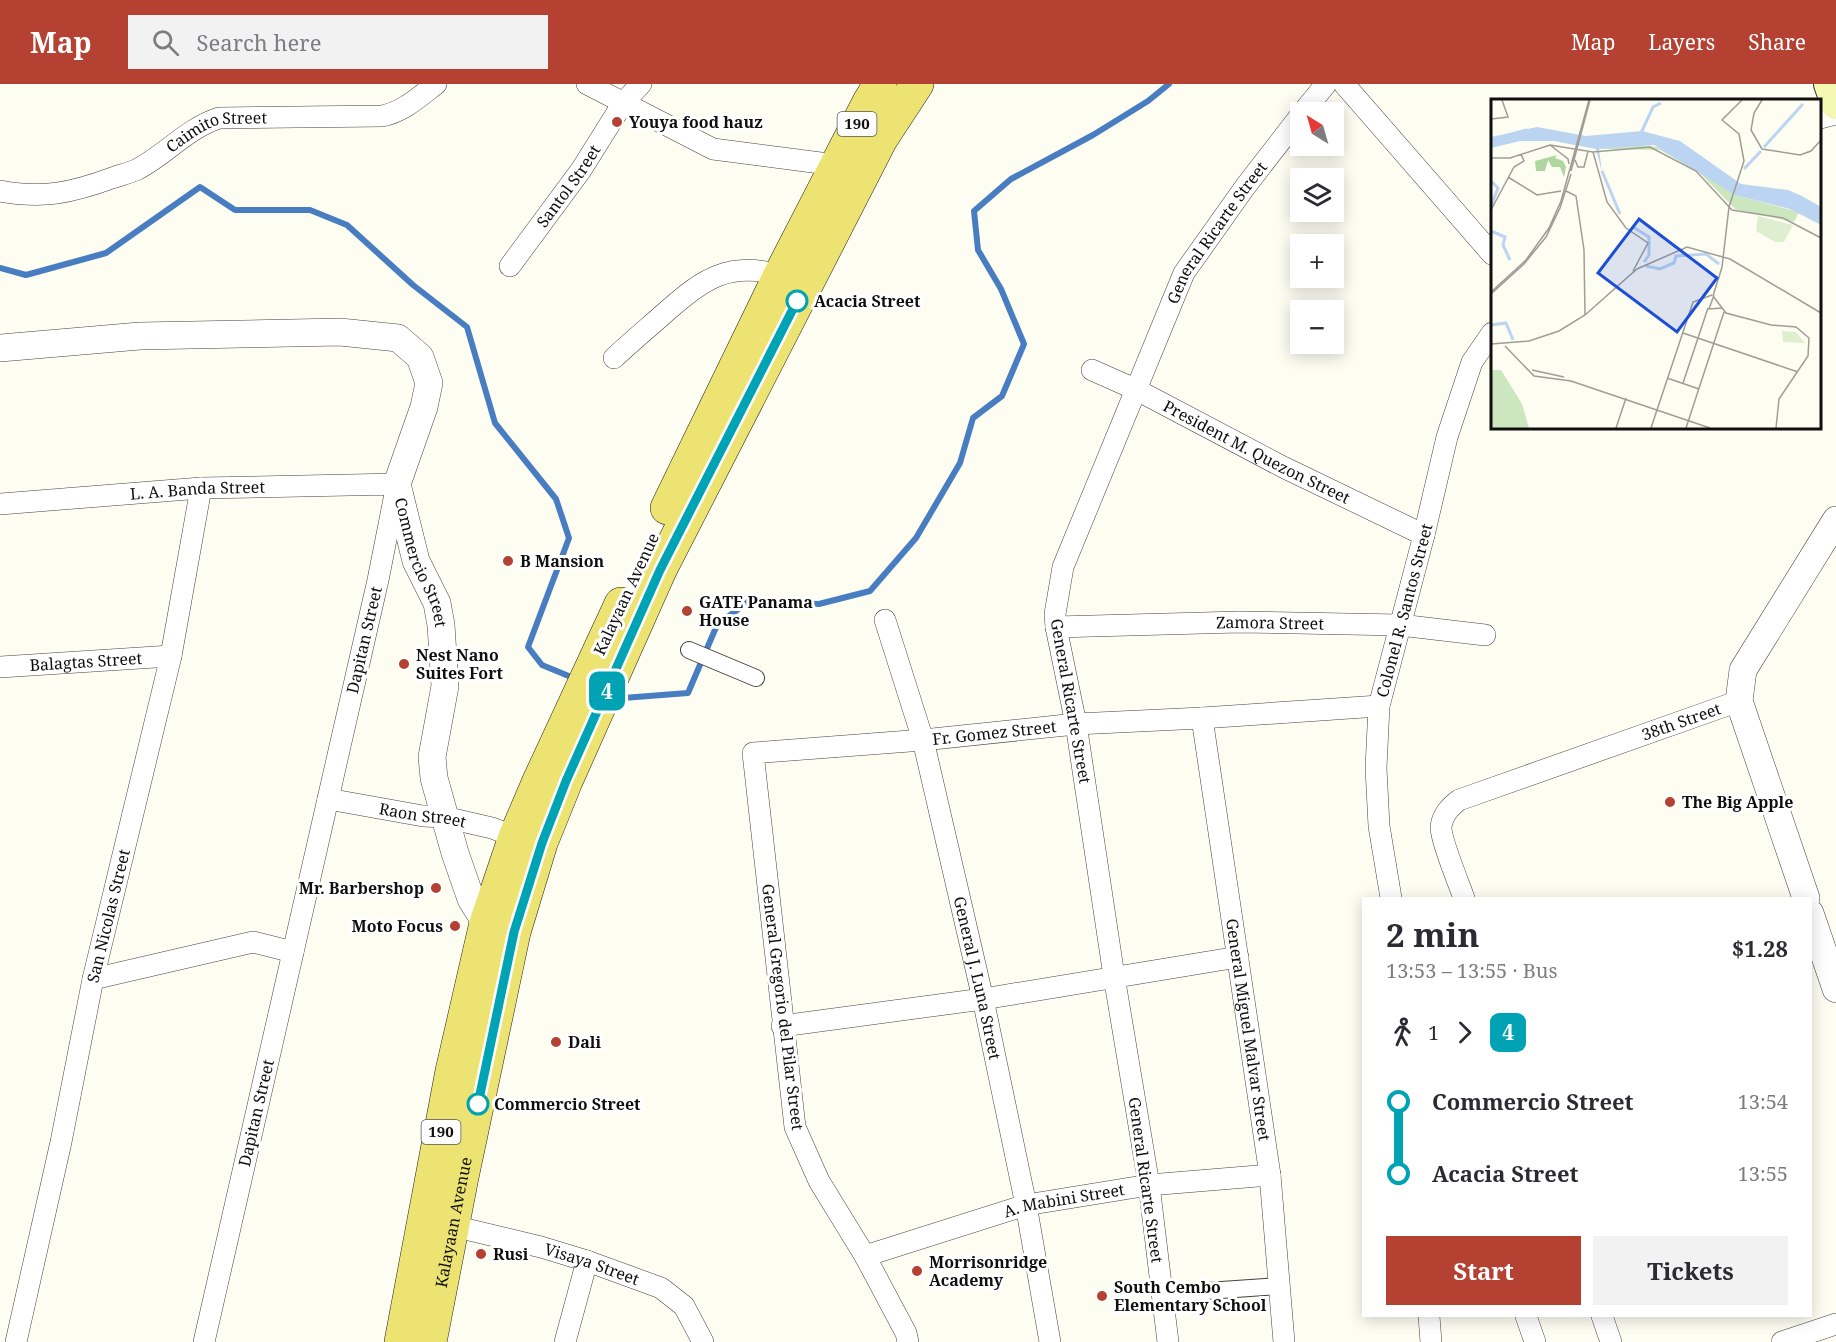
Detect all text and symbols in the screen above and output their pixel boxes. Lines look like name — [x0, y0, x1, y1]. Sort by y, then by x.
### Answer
search box — [128, 15, 548, 69]
text: Map — [30, 23, 92, 61]
icon: search — [149, 26, 182, 59]
text: Search here — [197, 27, 321, 57]
text: Map — [1571, 28, 1615, 56]
text: Layers — [1648, 28, 1715, 56]
text: Share — [1748, 28, 1806, 56]
inset map — [1491, 99, 1821, 429]
north arrow — [1290, 102, 1344, 156]
map controls — [1290, 102, 1344, 354]
street label: Caimito Street — [161, 106, 267, 158]
place label: Youya food hauz — [629, 111, 763, 133]
road number: 190 — [838, 112, 876, 136]
marker: Youya food hauz — [610, 115, 624, 129]
street label: Santol Street — [531, 140, 605, 232]
street label: General Ricarte Street — [1162, 157, 1272, 307]
button: layers — [1290, 168, 1344, 222]
button: + — [1290, 234, 1344, 288]
marker: Acacia Street — [786, 290, 808, 312]
place label: Acacia Street — [814, 290, 921, 312]
button: − — [1290, 300, 1344, 354]
street label: President M. Quezon Street — [1159, 395, 1354, 509]
street label: L. A. Banda Street — [129, 476, 265, 505]
street label: Commercio Street — [390, 495, 452, 629]
street label: Colonel R. Santos Street — [1371, 521, 1437, 700]
street label: Kalayaan Avenue — [588, 529, 664, 659]
place label: B Mansion — [520, 550, 605, 572]
marker: B Mansion — [501, 554, 515, 568]
street label: Dapitan Street — [341, 584, 387, 696]
place label: GATE Panama House — [699, 591, 813, 631]
marker: GATE Panama House — [680, 604, 694, 618]
street label: Zamora Street — [1216, 611, 1324, 635]
street label: General Ricarte Street — [1046, 617, 1096, 786]
place label: Nest Nano Suites Fort — [416, 644, 504, 684]
street label: Balagtas Street — [29, 647, 143, 676]
marker: Nest Nano Suites Fort — [397, 657, 411, 671]
line badge: 4 — [588, 672, 626, 710]
text: 4 — [601, 677, 613, 705]
street label: 38th Street — [1639, 697, 1724, 746]
street label: Fr. Gomez Street — [931, 715, 1058, 750]
place label: The Big Apple — [1682, 791, 1793, 813]
marker: The Big Apple — [1663, 795, 1677, 809]
street label: Raon Street — [377, 797, 469, 833]
street label: San Nicolas Street — [81, 847, 135, 985]
place label: Mr. Barbershop — [299, 877, 424, 899]
marker: Mr. Barbershop — [429, 881, 443, 895]
street label: General Gregorio del Pilar Street — [757, 882, 809, 1132]
street label: General J. Luna Street — [949, 894, 1006, 1062]
text: 2 min — [1386, 912, 1479, 957]
place label: Moto Focus — [352, 915, 443, 937]
street label: General Miguel Malvar Street — [1221, 917, 1276, 1143]
marker: Moto Focus — [448, 919, 462, 933]
text: $1.28 — [1732, 933, 1788, 963]
text: 13:53 – 13:55 · Bus — [1386, 957, 1557, 984]
icon: walk — [1386, 1016, 1419, 1049]
icon: forward — [1448, 1016, 1481, 1049]
text: 4 — [1502, 1018, 1514, 1046]
text: 1 — [1428, 1019, 1439, 1046]
place label: Dali — [568, 1031, 602, 1053]
marker: Dali — [549, 1035, 563, 1049]
street label: Dapitan Street — [233, 1057, 279, 1169]
text: Commercio Street — [1432, 1086, 1634, 1116]
text: 13:54 — [1738, 1088, 1788, 1115]
marker: Commercio Street — [467, 1093, 489, 1115]
place label: Commercio Street — [494, 1093, 641, 1115]
street label: General Ricarte Street — [1123, 1096, 1169, 1265]
road number: 190 — [422, 1120, 460, 1144]
street label: Kalayaan Avenue — [430, 1155, 477, 1289]
text: Acacia Street — [1432, 1158, 1578, 1188]
text: 13:55 — [1738, 1160, 1788, 1187]
street label: A. Mabini Street — [1001, 1178, 1126, 1223]
button: Start — [1386, 1236, 1581, 1305]
button: Tickets — [1593, 1236, 1788, 1305]
street label: Visaya Street — [542, 1238, 643, 1290]
place label: Rusi — [493, 1243, 529, 1265]
marker: Rusi — [474, 1247, 488, 1261]
place label: Morrisonridge Academy — [929, 1251, 1047, 1291]
marker: Morrisonridge Academy — [910, 1264, 924, 1278]
place label: South Cembo Elementary School — [1114, 1276, 1267, 1316]
marker: South Cembo Elementary School — [1095, 1289, 1109, 1303]

